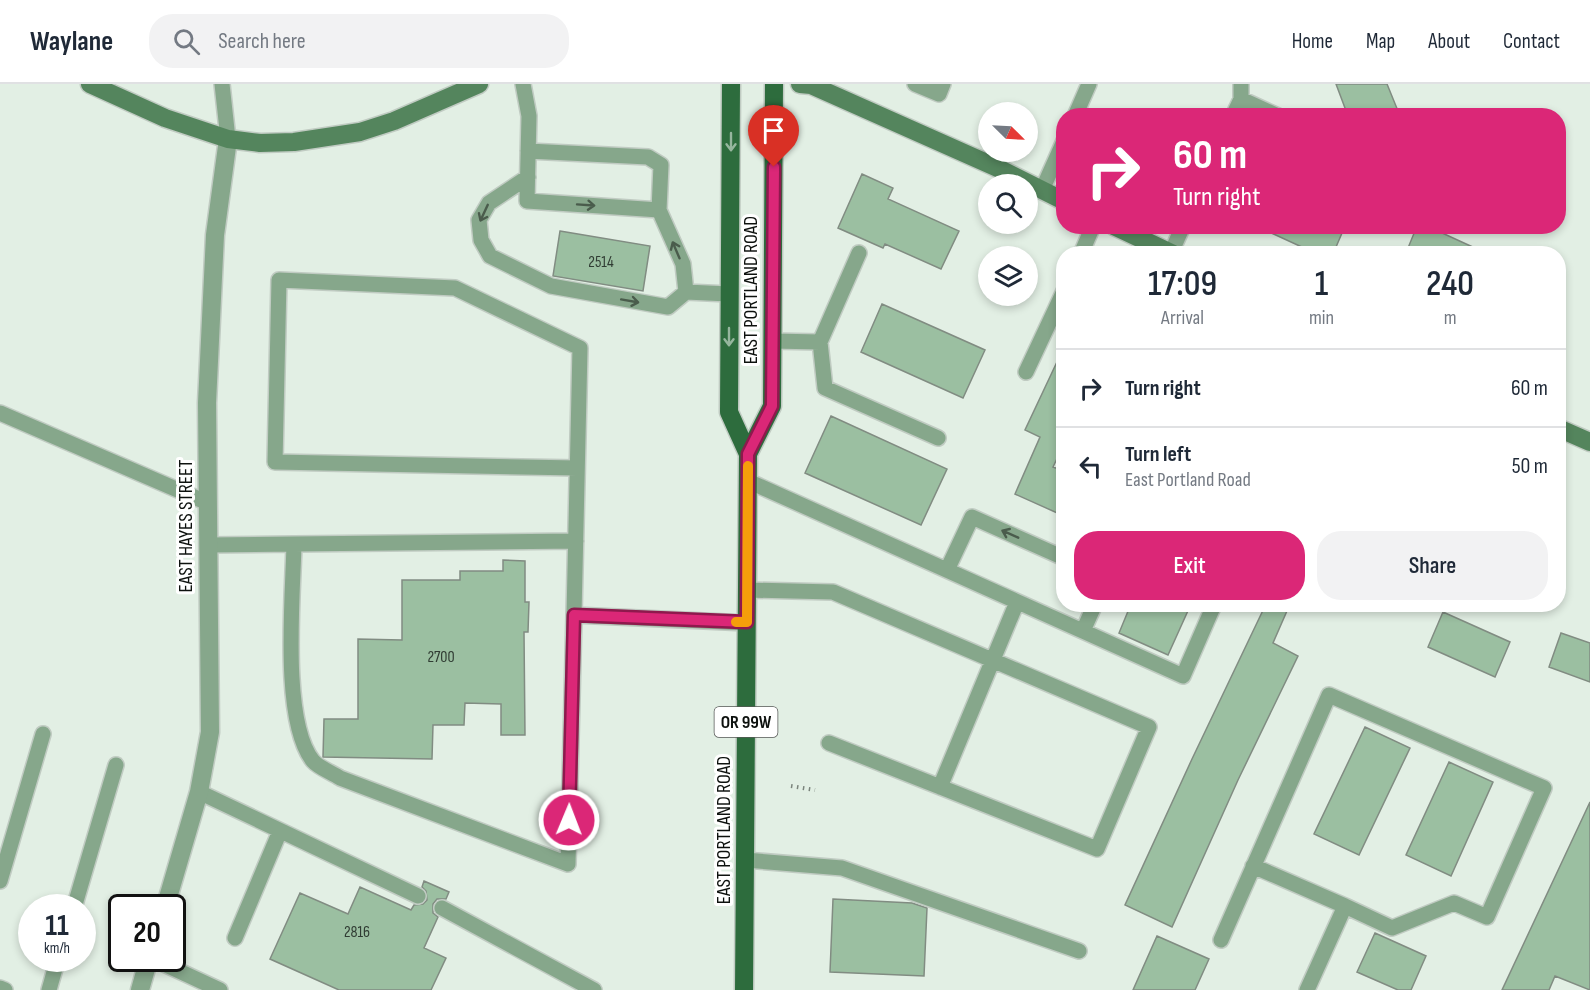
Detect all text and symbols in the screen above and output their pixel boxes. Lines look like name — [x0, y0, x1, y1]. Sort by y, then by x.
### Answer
search box — [149, 14, 569, 68]
text: Waylane — [30, 25, 113, 58]
icon: search — [170, 25, 203, 58]
text: Search here — [218, 28, 306, 55]
text: Home — [1292, 29, 1333, 54]
text: Map — [1366, 29, 1395, 54]
text: About — [1428, 29, 1470, 54]
text: Contact — [1503, 29, 1560, 54]
north arrow — [978, 102, 1038, 162]
map controls — [978, 102, 1038, 306]
pin — [748, 105, 799, 167]
icon: arrive — [757, 114, 790, 147]
text: 60 m — [1173, 130, 1247, 181]
one-way arrow — [725, 132, 737, 152]
icon: right — [1074, 132, 1152, 210]
button: search — [978, 174, 1038, 234]
text: Turn right — [1173, 181, 1260, 213]
one-way arrow — [575, 200, 595, 211]
one-way arrow — [478, 204, 489, 222]
street label: EAST PORTLAND ROAD — [739, 216, 763, 364]
one-way arrow — [670, 241, 681, 259]
button: layers — [978, 246, 1038, 306]
house number: 2514 — [588, 253, 614, 272]
text: 17:09 — [1148, 263, 1217, 306]
text: 1 — [1315, 263, 1328, 306]
text: 240 — [1426, 263, 1474, 306]
one-way arrow — [620, 296, 639, 307]
text: Arrival — [1161, 306, 1204, 330]
text: min — [1309, 306, 1334, 330]
text: m — [1444, 306, 1456, 330]
one-way arrow — [723, 327, 735, 347]
icon: right — [1074, 372, 1107, 405]
text: Turn right — [1125, 375, 1201, 402]
text: 60 m — [1511, 375, 1548, 402]
text: Turn left — [1125, 441, 1191, 468]
icon: left — [1074, 450, 1107, 483]
text: 50 m — [1512, 453, 1548, 480]
street label: EAST HAYES STREET — [174, 460, 198, 592]
text: East Portland Road — [1125, 468, 1251, 492]
one-way arrow — [1002, 528, 1020, 540]
button: Exit — [1074, 531, 1305, 600]
button: Share — [1317, 531, 1548, 600]
house number: 2700 — [427, 648, 455, 667]
road number: OR 99W — [714, 707, 777, 737]
street label: EAST PORTLAND ROAD — [712, 756, 736, 904]
position arrow — [537, 788, 601, 852]
speed limit sign: 20 — [108, 894, 186, 972]
text: 11 — [45, 908, 69, 944]
house number: 2816 — [344, 923, 370, 942]
text: km/h — [44, 939, 70, 958]

